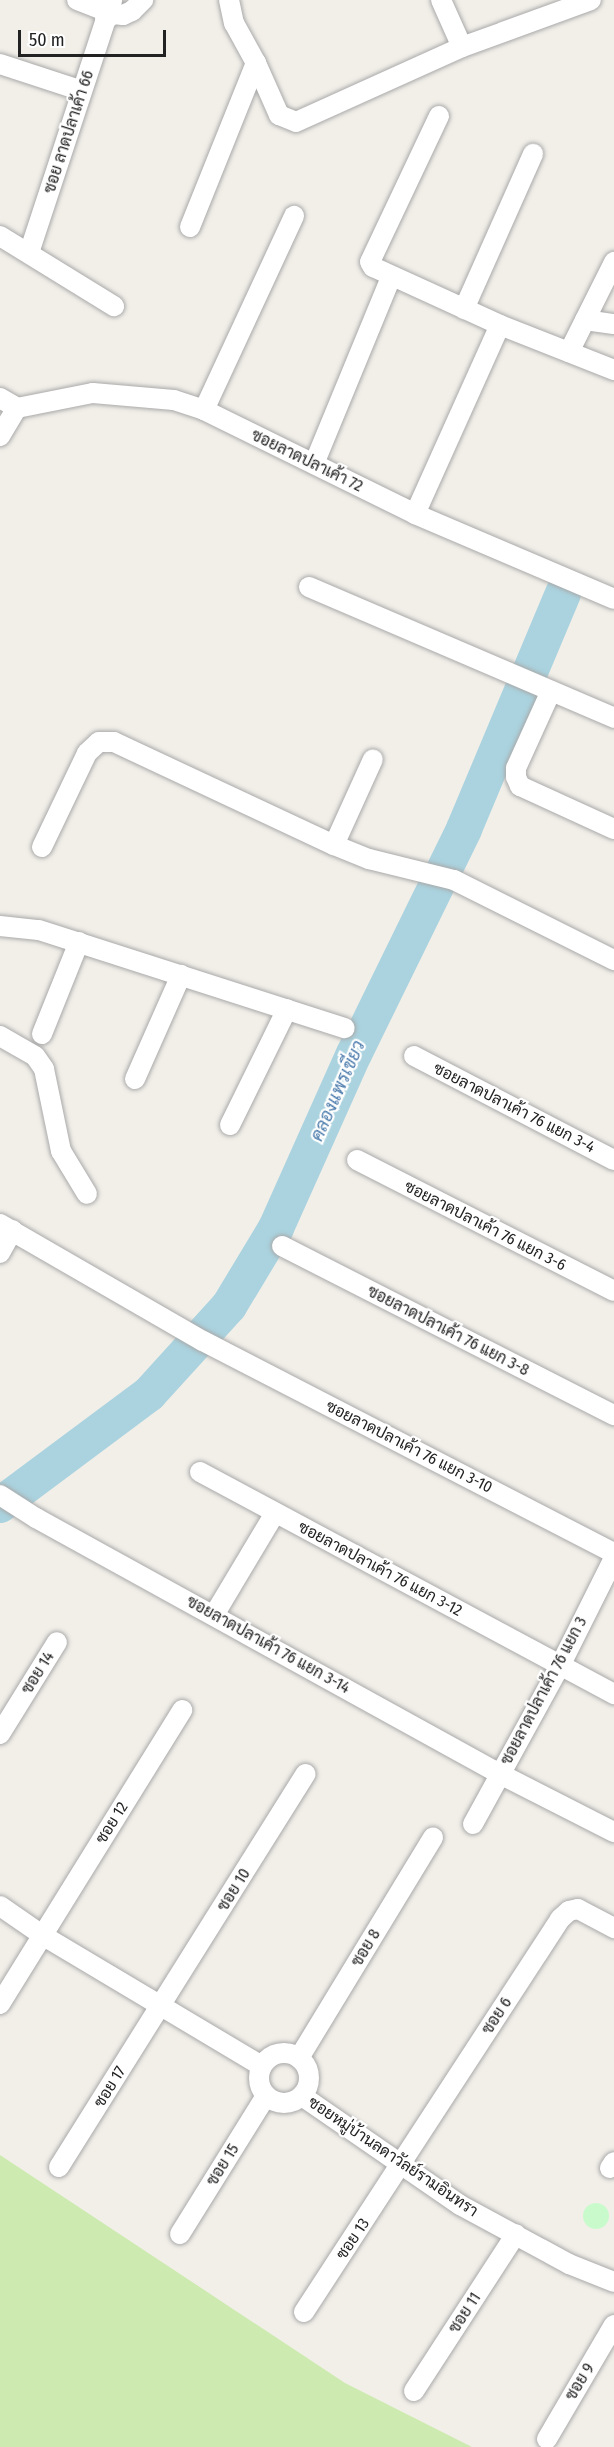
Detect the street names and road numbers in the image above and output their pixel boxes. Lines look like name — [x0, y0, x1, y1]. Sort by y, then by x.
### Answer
street label: ซอย ลาดปลาเค้า 66 — [40, 68, 98, 196]
street label: ซอยลาดปลาเค้า 72 — [248, 426, 366, 496]
street label: ซอยลาดปลาเค้า 76 แยก 3-4 — [430, 1059, 598, 1157]
street label: ซอยลาดปลาเค้า 76 แยก 3-6 — [401, 1177, 569, 1275]
street label: ซอยลาดปลาเค้า 76 แยก 3-8 — [364, 1282, 532, 1380]
street label: ซอยลาดปลาเค้า 76 แยก 3-10 — [323, 1397, 495, 1497]
street label: ซอยลาดปลาเค้า 76 แยก 3-12 — [295, 1518, 465, 1620]
street label: ซอยลาดปลาเค้า 76 แยก 3-14 — [183, 1592, 353, 1698]
street label: ซอยลาดปลาเค้า 76 แยก 3 — [497, 1614, 591, 1768]
street label: ซอย 14 — [18, 1648, 58, 1698]
street label: ซอย 12 — [92, 1799, 132, 1847]
street label: ซอย 10 — [213, 1865, 255, 1915]
street label: ซอย 8 — [347, 1926, 385, 1970]
street label: ซอย 6 — [478, 1994, 516, 2038]
street label: ซอย 17 — [90, 2063, 130, 2111]
street label: ซอยหมู่บ้านลดาวัลย์รามอินทรา — [304, 2093, 482, 2221]
street label: ซอย 15 — [203, 2141, 243, 2189]
street label: ซอย 13 — [332, 2215, 374, 2263]
street label: ซอย 11 — [445, 2289, 485, 2337]
street label: ซอย 9 — [561, 2360, 599, 2404]

